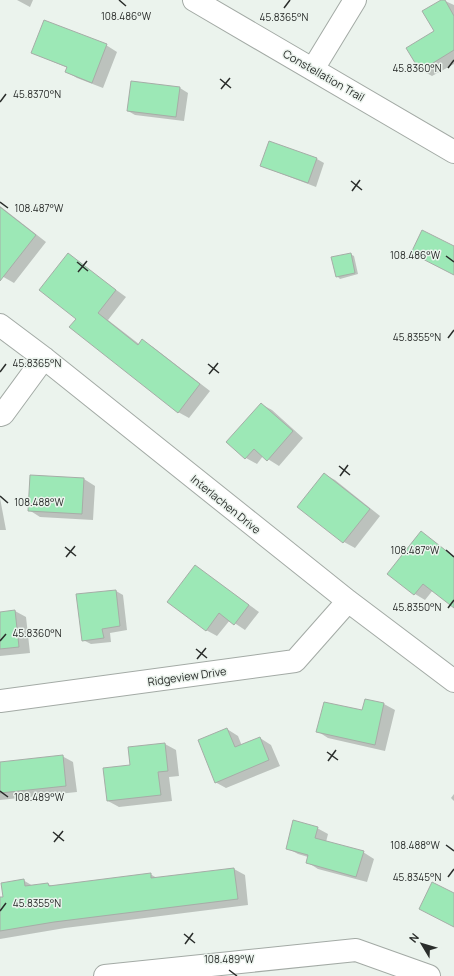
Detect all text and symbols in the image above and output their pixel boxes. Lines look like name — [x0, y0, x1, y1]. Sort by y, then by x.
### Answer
text: 108.486°W — [101, 9, 152, 23]
text: 45.8365°N — [260, 10, 309, 24]
street label: Constellation Trail — [281, 46, 367, 104]
text: 45.8360°N — [392, 61, 442, 75]
text: 45.8370°N — [13, 87, 61, 101]
text: 108.487°W — [15, 201, 64, 215]
text: 108.486°W — [390, 248, 441, 262]
text: 45.8355°N — [393, 330, 441, 344]
text: 45.8365°N — [13, 356, 62, 370]
street label: Interlachen Drive — [188, 471, 264, 537]
text: 108.488°W — [14, 495, 64, 509]
text: 108.487°W — [391, 543, 440, 557]
text: 45.8350°N — [393, 600, 442, 614]
text: 45.8360°N — [12, 626, 62, 640]
street label: Ridgeview Drive — [147, 663, 228, 689]
text: 108.489°W — [14, 790, 65, 804]
text: 108.488°W — [390, 838, 440, 852]
text: 45.8345°N — [393, 870, 441, 884]
text: 45.8355°N — [13, 896, 61, 910]
north arrow — [402, 924, 442, 964]
text: N — [405, 930, 422, 945]
text: 108.489°W — [204, 952, 255, 966]

